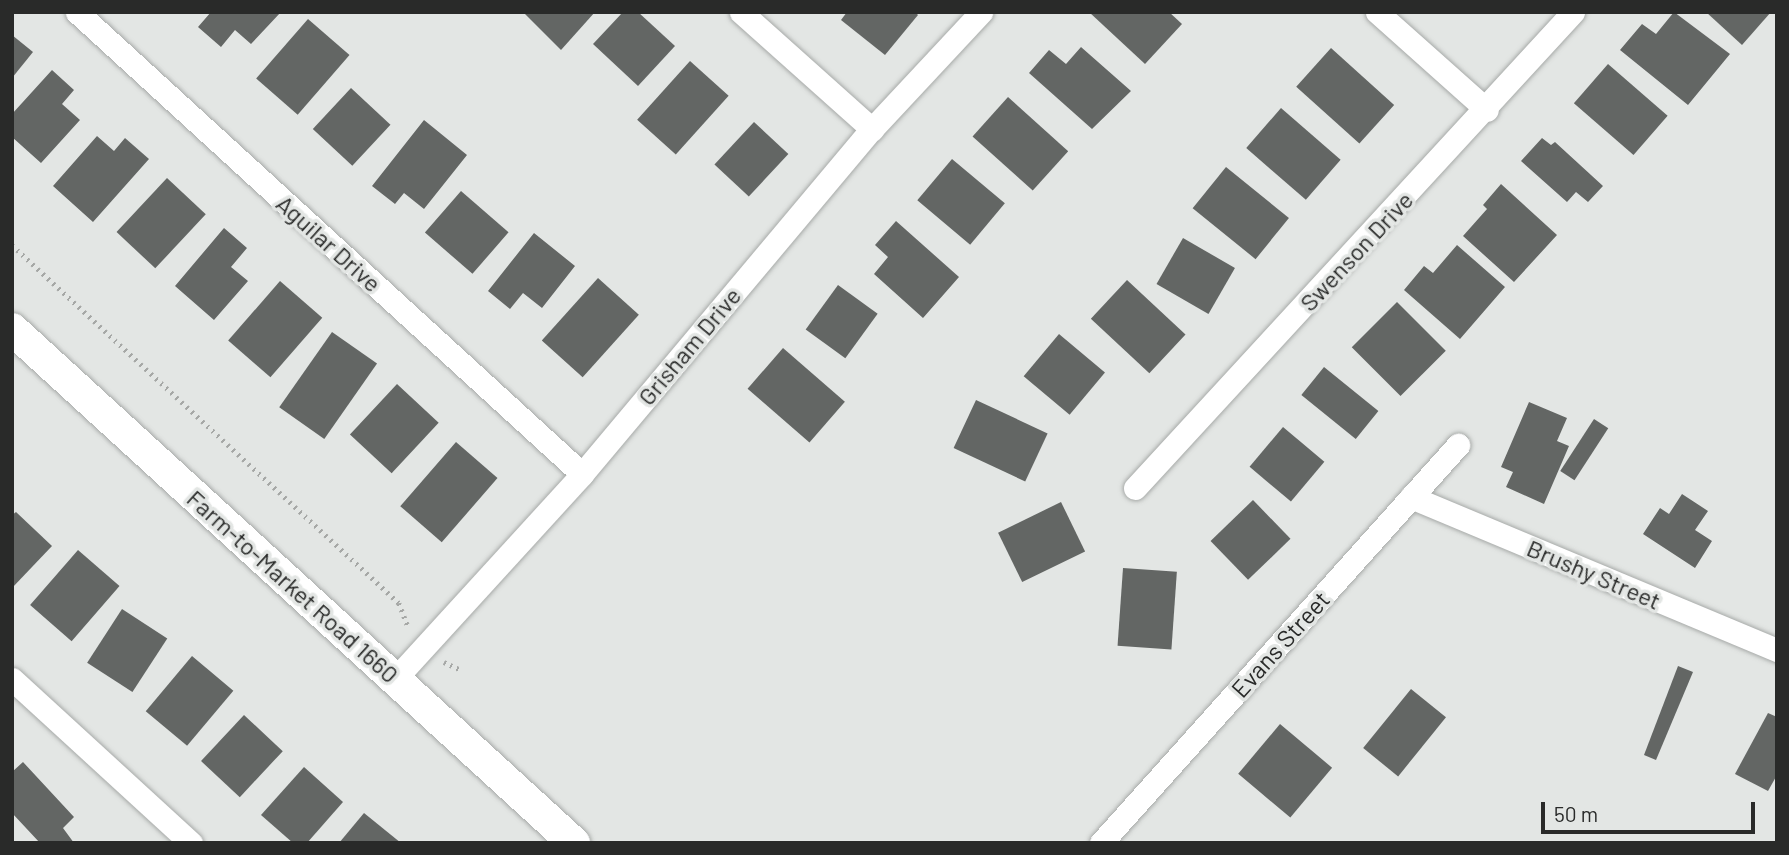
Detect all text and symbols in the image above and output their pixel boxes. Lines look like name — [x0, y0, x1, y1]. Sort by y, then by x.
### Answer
street label: Swenson Drive — [1293, 185, 1419, 317]
street label: Aguilar Drive — [271, 189, 387, 297]
street label: Grisham Drive — [632, 281, 746, 411]
street label: Farm-to-Market Road 1660 — [181, 484, 405, 688]
street label: Brushy Street — [1523, 533, 1665, 615]
street label: Evans Street — [1225, 585, 1335, 703]
scale bar — [1544, 788, 1758, 832]
text: 50 m — [1554, 801, 1598, 826]

